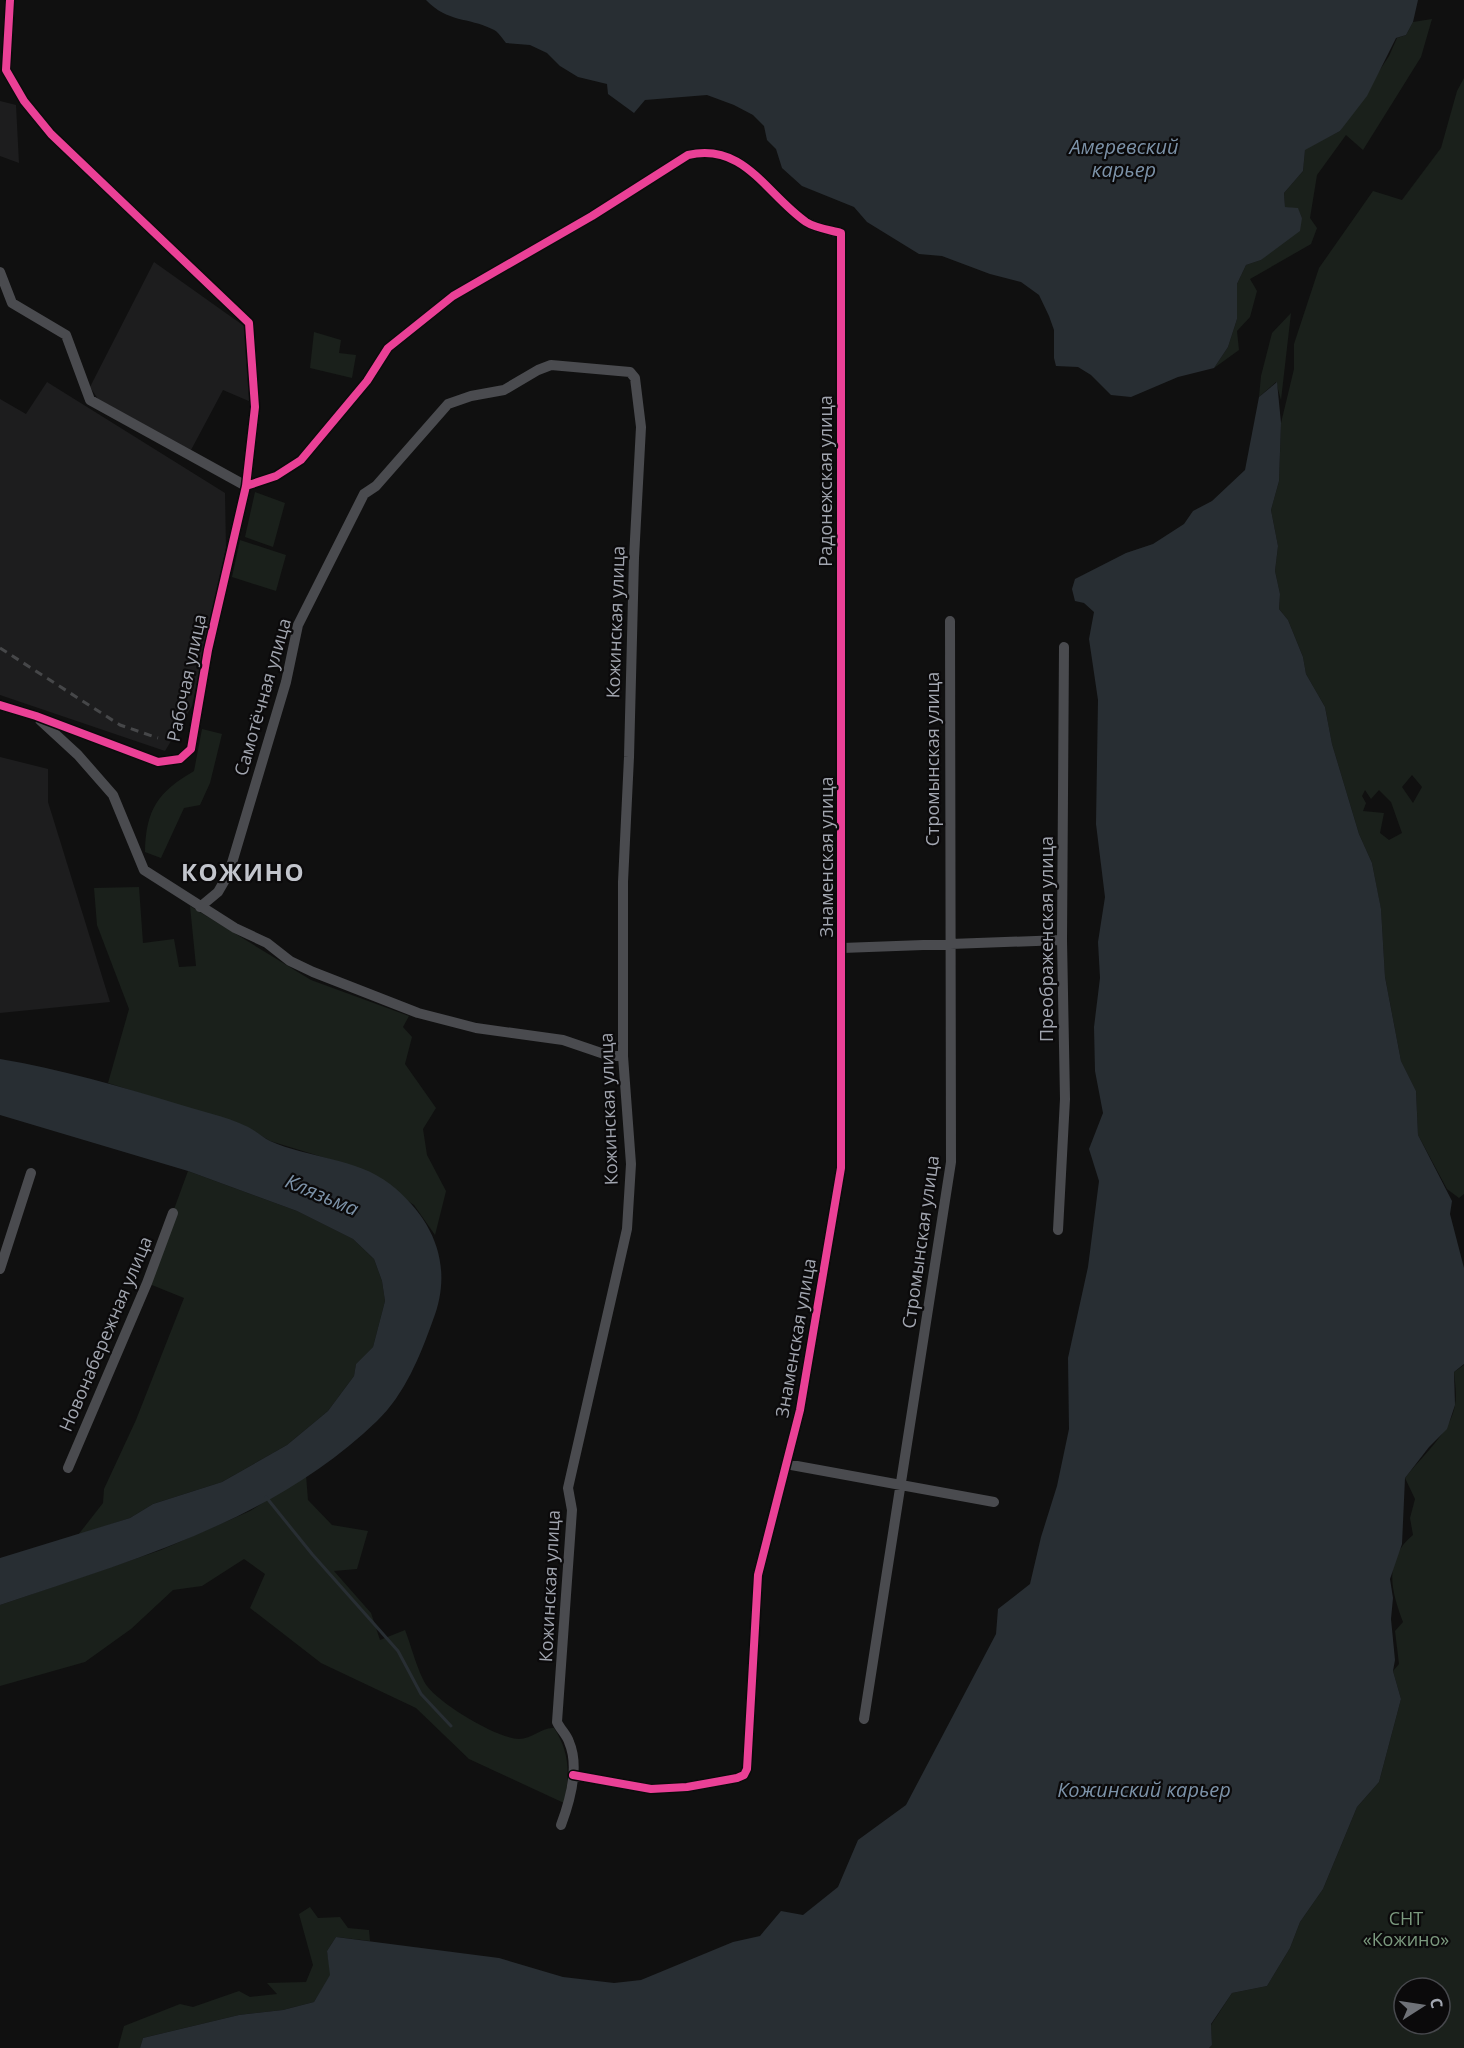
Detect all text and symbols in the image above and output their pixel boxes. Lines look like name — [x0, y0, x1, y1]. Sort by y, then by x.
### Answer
water label: Амеревский карьер — [1068, 133, 1179, 183]
street label: Радонежская улица — [813, 395, 837, 567]
street label: Кожинская улица — [600, 545, 630, 699]
street label: Рабочая улица — [161, 612, 211, 744]
street label: Самотёчная улица — [228, 615, 296, 778]
street label: Стромынская улица — [920, 672, 944, 846]
street label: Знаменская улица — [814, 776, 838, 938]
street label: Преображенская улица — [1034, 836, 1058, 1042]
district label: КОЖИНО — [181, 855, 305, 888]
street label: Кожинская улица — [593, 1032, 623, 1186]
street label: Стромынская улица — [896, 1154, 944, 1330]
water label: Клязьма — [282, 1167, 363, 1222]
street label: Новонабережная улица — [53, 1232, 157, 1435]
street label: Знаменская улица — [769, 1256, 821, 1419]
street label: Кожинская улица — [533, 1509, 565, 1663]
water label: Кожинский карьер — [1057, 1776, 1231, 1803]
park label: СНТ «Кожино» — [1363, 1906, 1449, 1951]
north arrow — [1392, 1976, 1452, 2036]
text: С — [1425, 1996, 1448, 2010]

